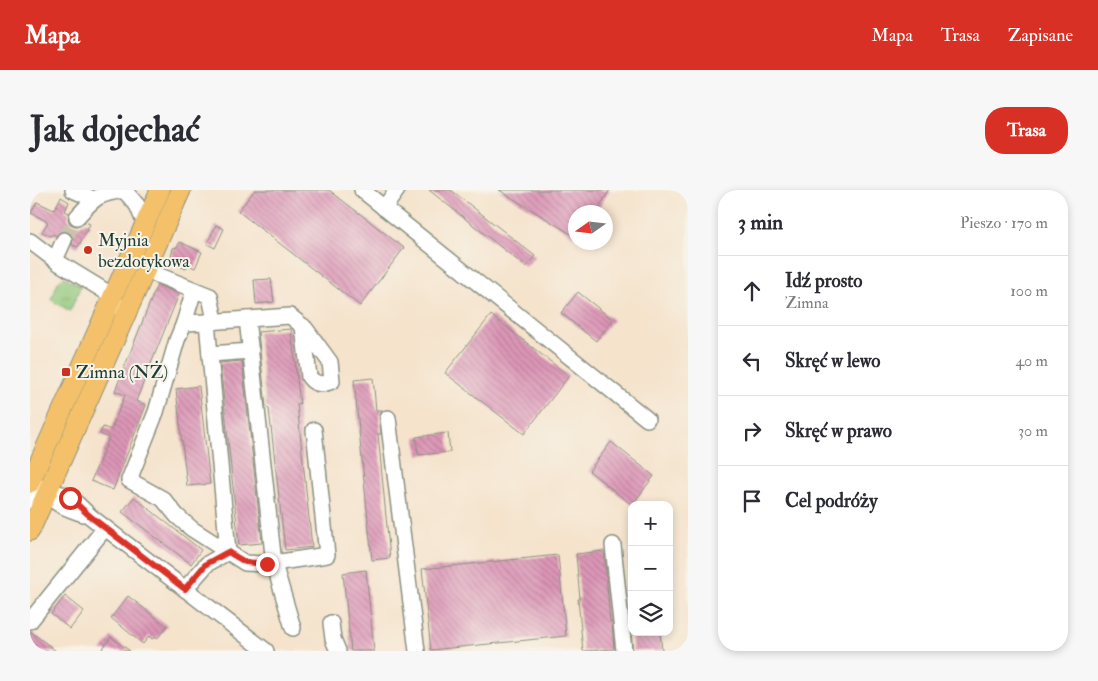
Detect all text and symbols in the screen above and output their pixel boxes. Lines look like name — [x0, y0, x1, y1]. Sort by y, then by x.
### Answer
text: Mapa — [25, 20, 80, 51]
text: Mapa — [872, 24, 913, 47]
text: Trasa — [941, 24, 980, 47]
text: Zapisane — [1008, 24, 1073, 47]
button: Trasa — [985, 107, 1068, 154]
text: Jak dojechać — [30, 108, 200, 152]
north arrow — [568, 205, 613, 250]
text: 3 min — [738, 209, 783, 236]
text: Pieszo · 170 m — [960, 213, 1048, 233]
place label: Myjnia bezdotykowa — [98, 229, 190, 273]
marker: Myjnia bezdotykowa — [82, 244, 94, 256]
text: Idź prosto — [785, 269, 862, 293]
icon: ahead — [738, 277, 766, 305]
text: 100 m — [1010, 281, 1048, 301]
text: Zimna — [785, 293, 829, 313]
icon: left — [738, 347, 766, 375]
text: Skręć w lewo — [785, 349, 880, 373]
text: 40 m — [1015, 351, 1048, 371]
place label: Zimna (NŻ) — [76, 360, 168, 384]
marker: Zimna (NŻ) — [60, 366, 72, 378]
icon: right — [738, 417, 766, 445]
text: Skręć w prawo — [785, 419, 892, 443]
text: 30 m — [1018, 421, 1048, 441]
route start — [59, 487, 82, 510]
icon: arrive — [738, 487, 766, 515]
text: Cel podróży — [785, 489, 878, 513]
map controls — [628, 501, 673, 636]
button: + — [628, 501, 673, 546]
button: − — [628, 546, 673, 591]
route end — [256, 553, 279, 576]
button: layers — [628, 591, 673, 636]

